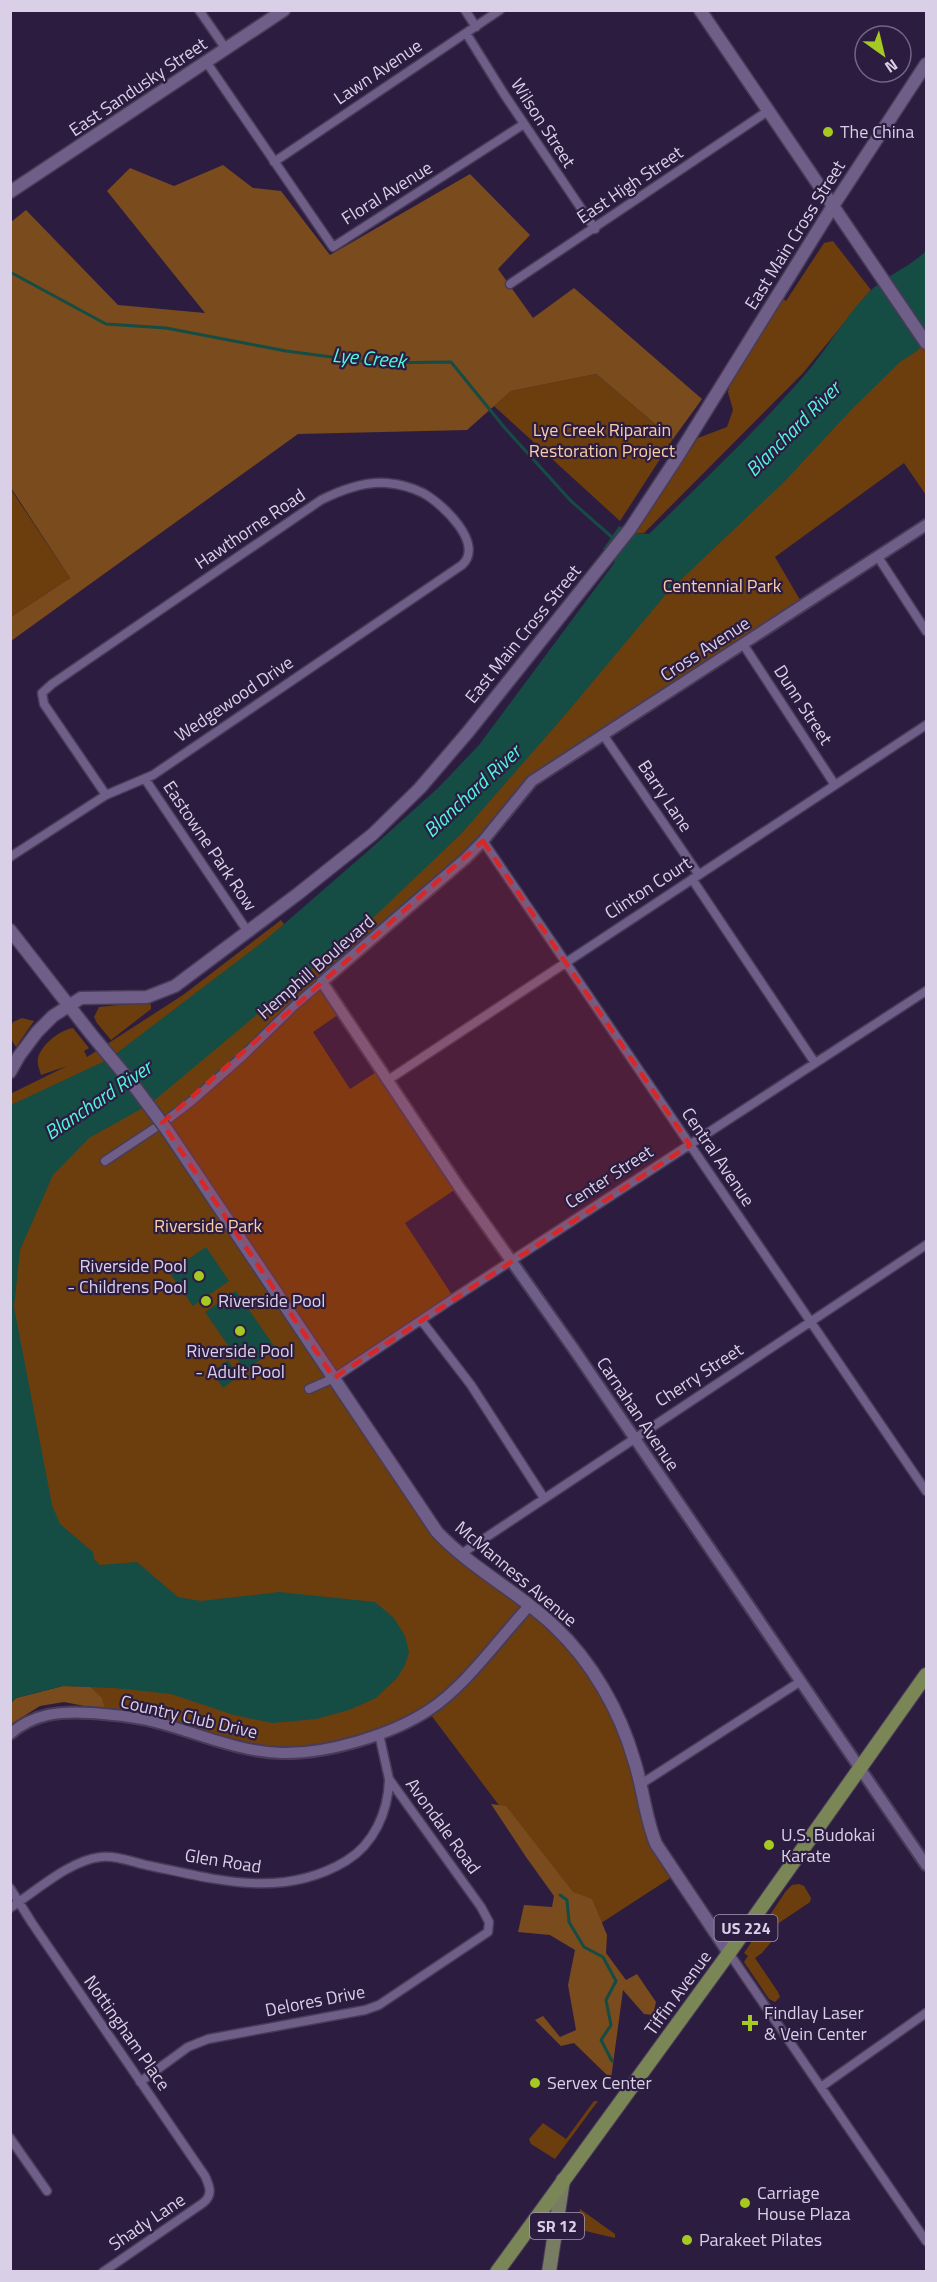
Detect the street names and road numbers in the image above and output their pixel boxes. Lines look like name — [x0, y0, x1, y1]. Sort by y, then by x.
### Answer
street label: East Sandusky Street — [63, 30, 213, 143]
street label: Lawn Avenue — [328, 32, 427, 111]
street label: Wilson Street — [504, 73, 583, 173]
street label: East High Street — [571, 139, 689, 230]
street label: Floral Avenue — [336, 154, 437, 231]
street label: East Main Cross Street — [738, 154, 852, 315]
street label: Hawthorne Road — [189, 482, 310, 576]
street label: East Main Cross Street — [458, 558, 588, 709]
street label: Cross Avenue — [654, 609, 755, 688]
street label: Wedgewood Drive — [169, 649, 298, 748]
street label: Dunn Street — [767, 659, 840, 751]
street label: Barry Lane — [631, 754, 699, 837]
street label: Eastowne Park Row — [157, 775, 264, 916]
street label: Clinton Court — [599, 849, 697, 926]
street label: Hemphill Boulevard — [251, 908, 380, 1025]
street label: Central Avenue — [675, 1102, 762, 1212]
street label: Center Street — [559, 1138, 659, 1215]
street label: Cherry Street — [649, 1336, 749, 1413]
street label: Carnahan Avenue — [590, 1351, 687, 1476]
street label: McManness Avenue — [449, 1514, 583, 1633]
street label: Country Club Drive — [118, 1688, 260, 1745]
street label: Avondale Road — [399, 1772, 487, 1879]
street label: Glen Road — [183, 1841, 263, 1880]
road number: US 224 — [714, 1915, 777, 1941]
street label: Tiffin Avenue — [638, 1945, 718, 2041]
street label: Nottingham Place — [78, 1970, 177, 2096]
street label: Delores Drive — [263, 1978, 367, 2023]
street label: Shady Lane — [103, 2186, 190, 2257]
road number: SR 12 — [530, 2213, 584, 2239]

